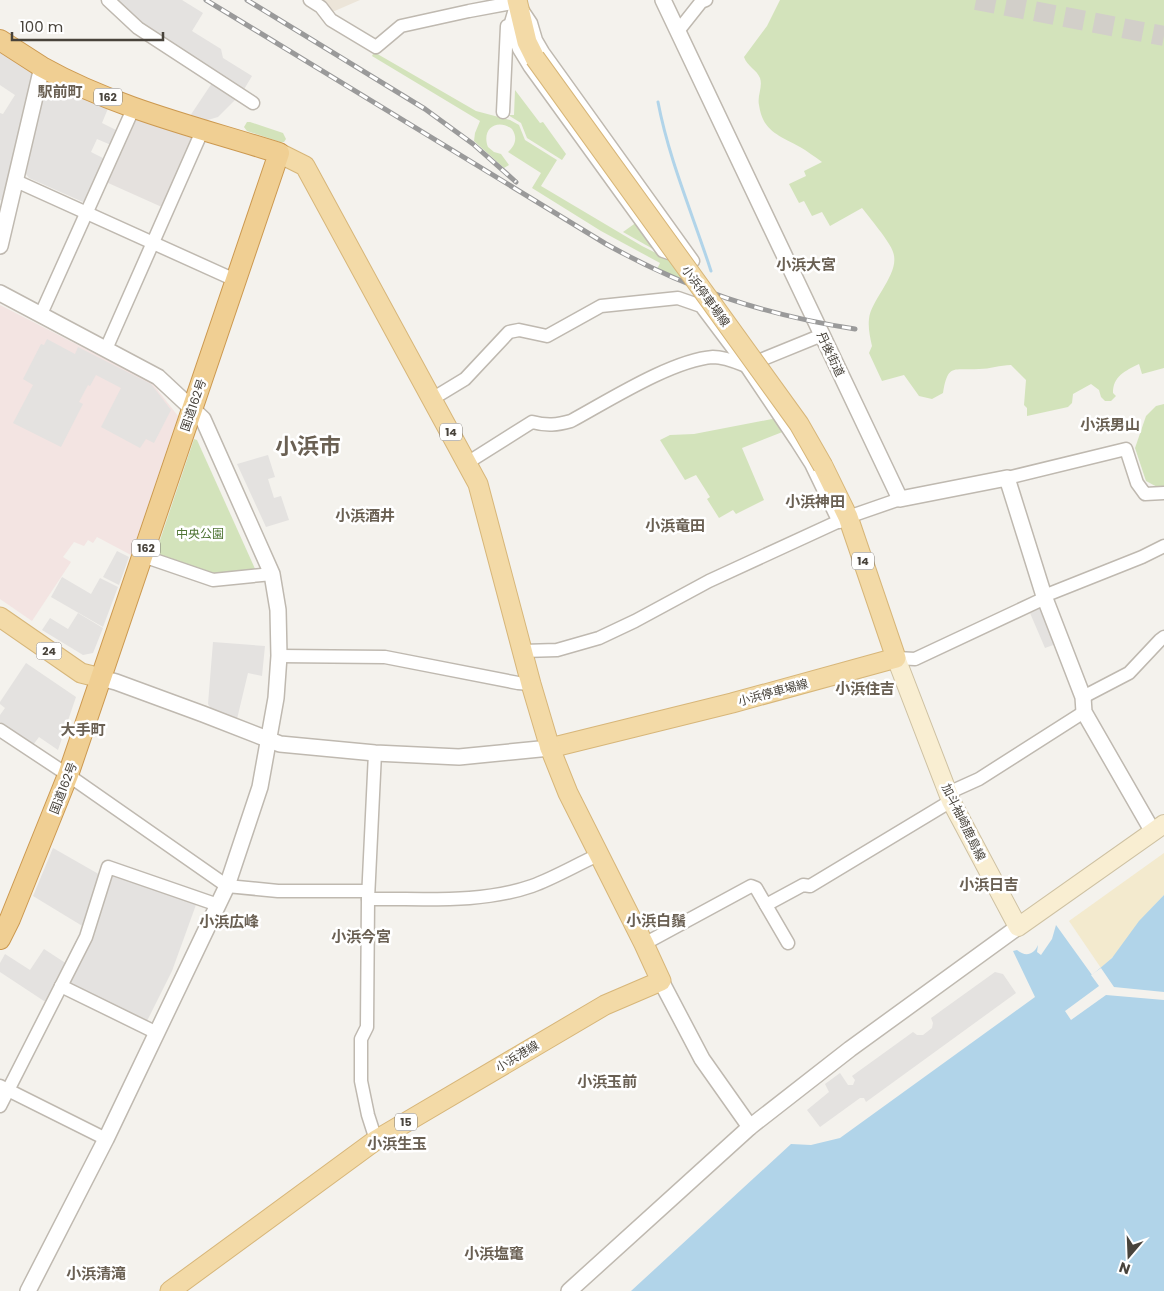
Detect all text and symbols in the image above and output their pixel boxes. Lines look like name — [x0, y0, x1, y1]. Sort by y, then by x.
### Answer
scale bar — [12, 10, 164, 42]
text: 100 m — [20, 16, 63, 37]
district label: 駅前町 — [37, 81, 83, 102]
road number: 162 — [94, 88, 122, 105]
district label: 小浜大宮 — [776, 254, 836, 275]
street label: 小浜停車場線 — [678, 262, 734, 330]
street label: 丹後街道 — [813, 329, 849, 379]
street label: 国道162号 — [176, 377, 210, 433]
district label: 小浜男山 — [1080, 414, 1140, 435]
road number: 14 — [440, 424, 462, 441]
district label: 小浜市 — [275, 431, 341, 462]
district label: 小浜神田 — [785, 491, 845, 512]
district label: 小浜酒井 — [335, 505, 395, 526]
district label: 小浜竜田 — [645, 515, 705, 536]
park label: 中央公園 — [176, 525, 224, 542]
road number: 162 — [132, 540, 160, 556]
road number: 14 — [852, 552, 874, 570]
road number: 24 — [36, 642, 62, 659]
street label: 小浜停車場線 — [736, 674, 810, 710]
district label: 小浜住吉 — [835, 678, 895, 699]
district label: 大手町 — [60, 719, 106, 740]
street label: 国道162号 — [45, 760, 81, 816]
street label: 加斗袖崎鹿島線 — [938, 781, 990, 863]
district label: 小浜日吉 — [959, 874, 1019, 895]
district label: 小浜白鬚 — [626, 910, 686, 931]
district label: 小浜広峰 — [199, 911, 259, 932]
district label: 小浜今宮 — [331, 926, 391, 947]
street label: 小浜港線 — [492, 1036, 542, 1076]
district label: 小浜玉前 — [577, 1071, 637, 1092]
road number: 15 — [395, 1114, 417, 1130]
district label: 小浜生玉 — [367, 1133, 427, 1154]
north arrow — [1104, 1231, 1154, 1281]
district label: 小浜塩竃 — [464, 1243, 524, 1264]
text: N — [1117, 1257, 1133, 1279]
district label: 小浜清滝 — [66, 1263, 126, 1284]

